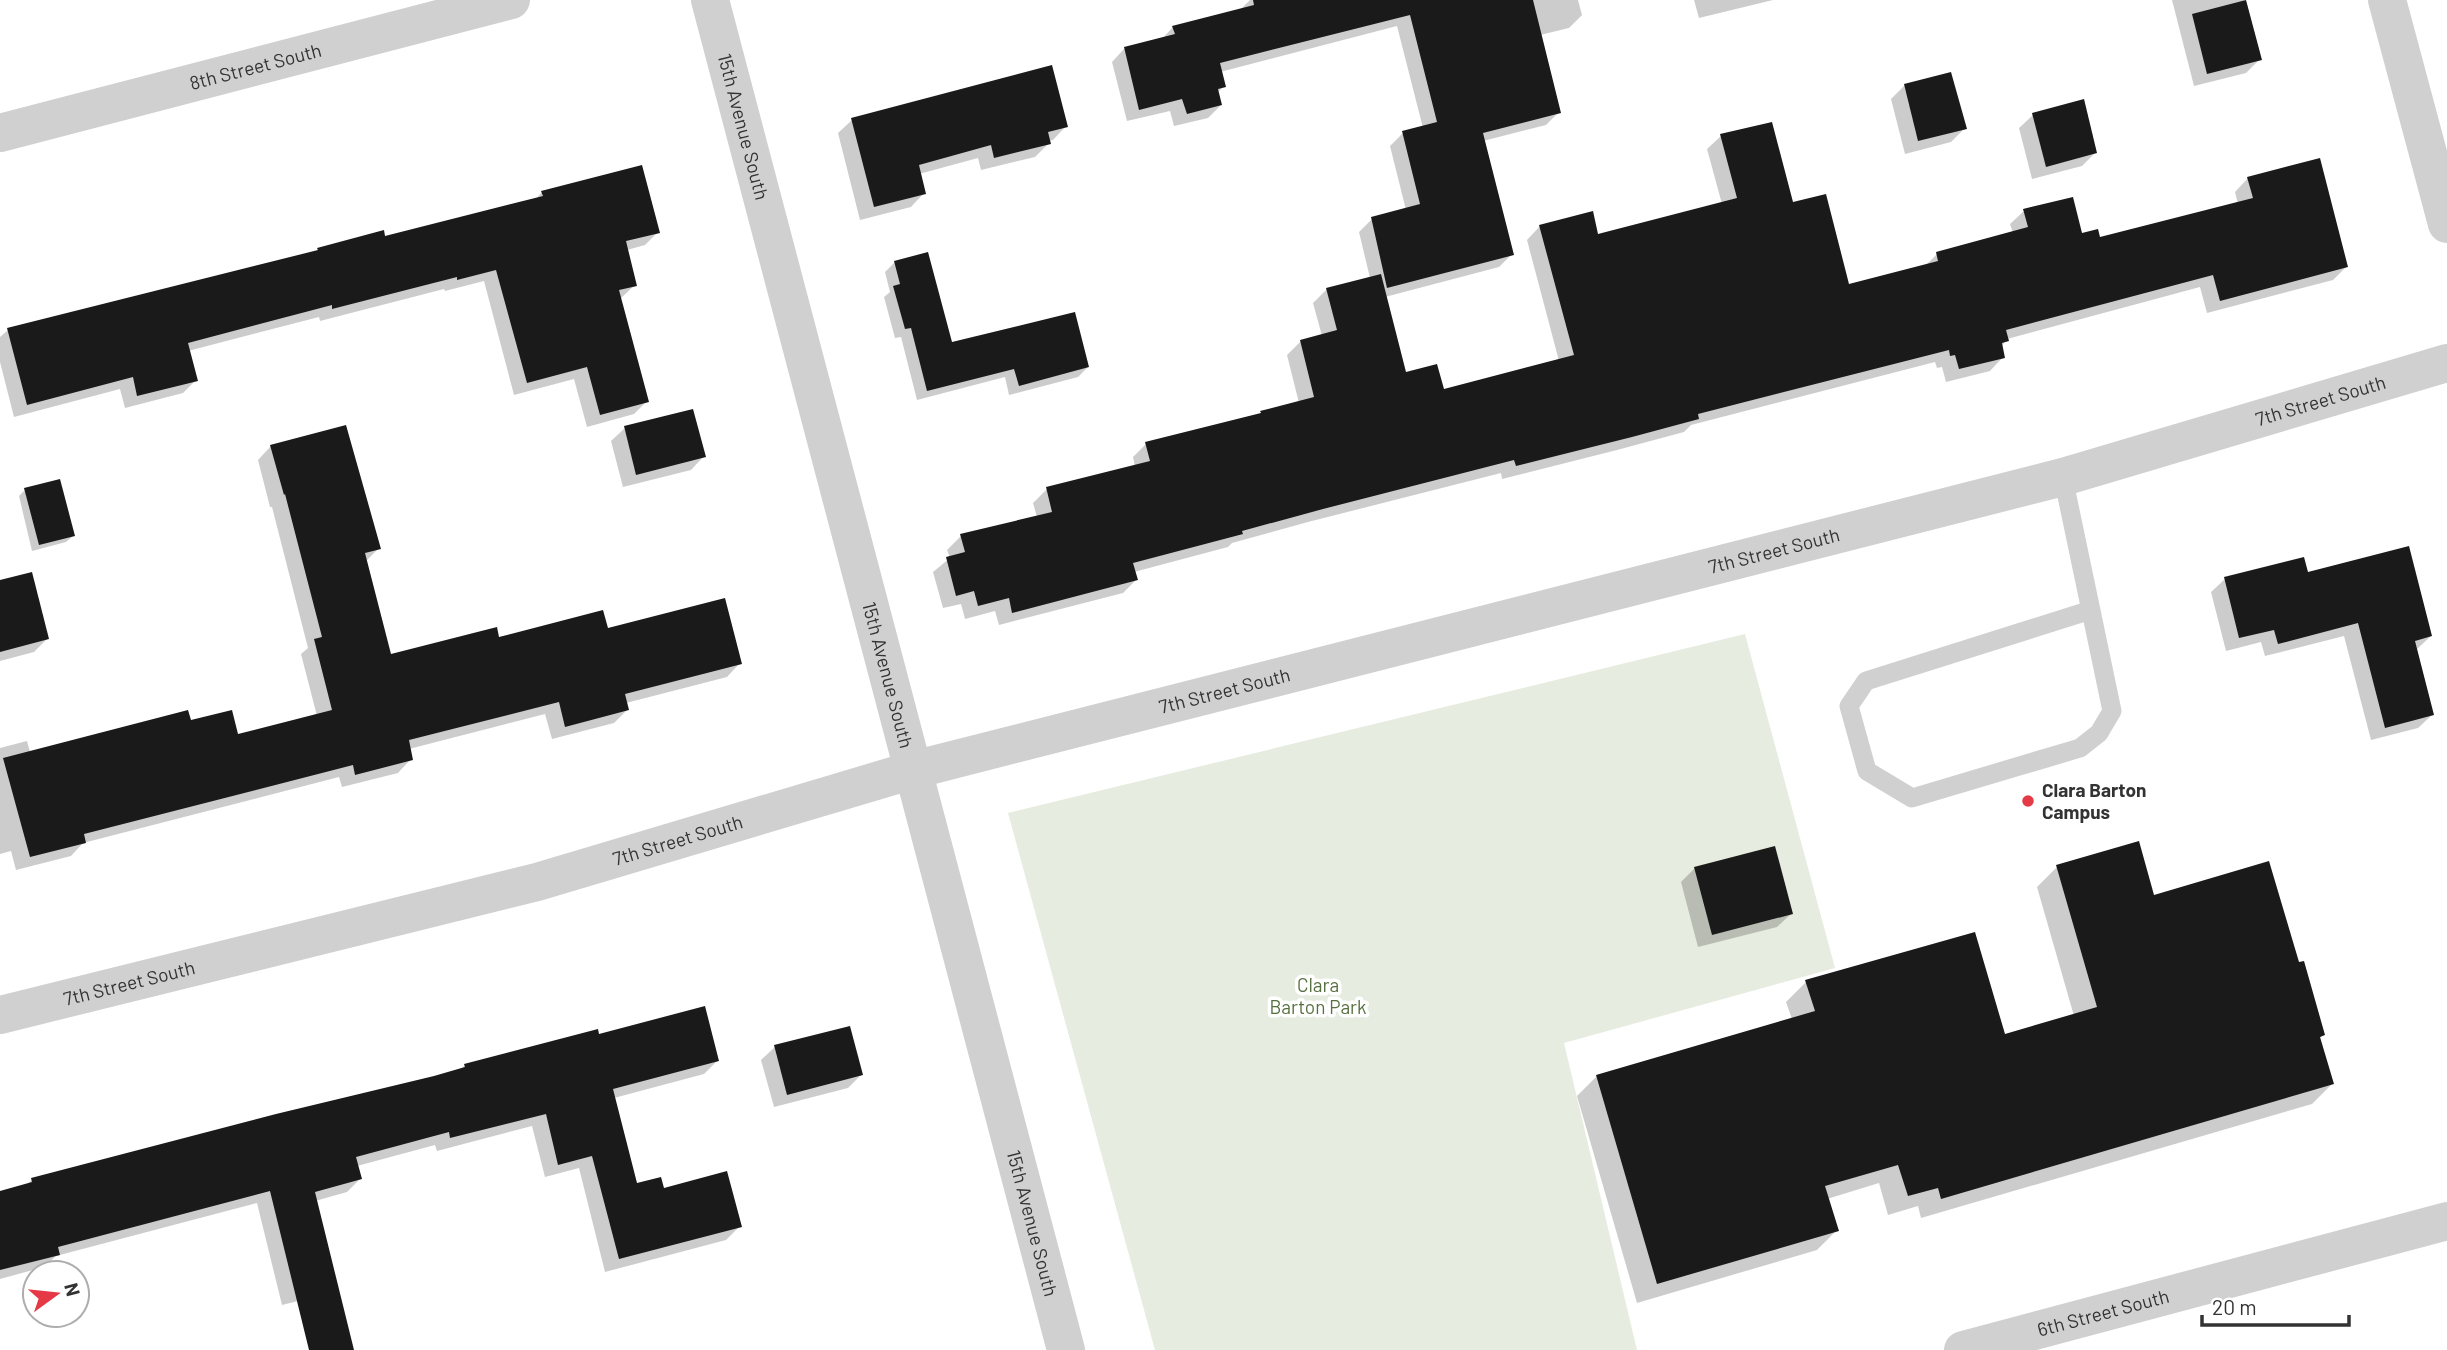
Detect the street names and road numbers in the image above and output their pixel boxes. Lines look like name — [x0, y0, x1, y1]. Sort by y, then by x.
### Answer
street label: 8th Street South — [187, 38, 324, 94]
street label: 15th Avenue South — [714, 51, 774, 202]
street label: 7th Street South — [2253, 370, 2388, 430]
street label: 7th Street South — [1706, 522, 1842, 578]
street label: 15th Avenue South — [858, 599, 919, 750]
street label: 7th Street South — [1156, 662, 1292, 718]
street label: 7th Street South — [610, 809, 745, 870]
street label: 7th Street South — [61, 955, 197, 1010]
street label: 15th Avenue South — [1003, 1147, 1063, 1299]
street label: 6th Street South — [2035, 1284, 2171, 1341]

